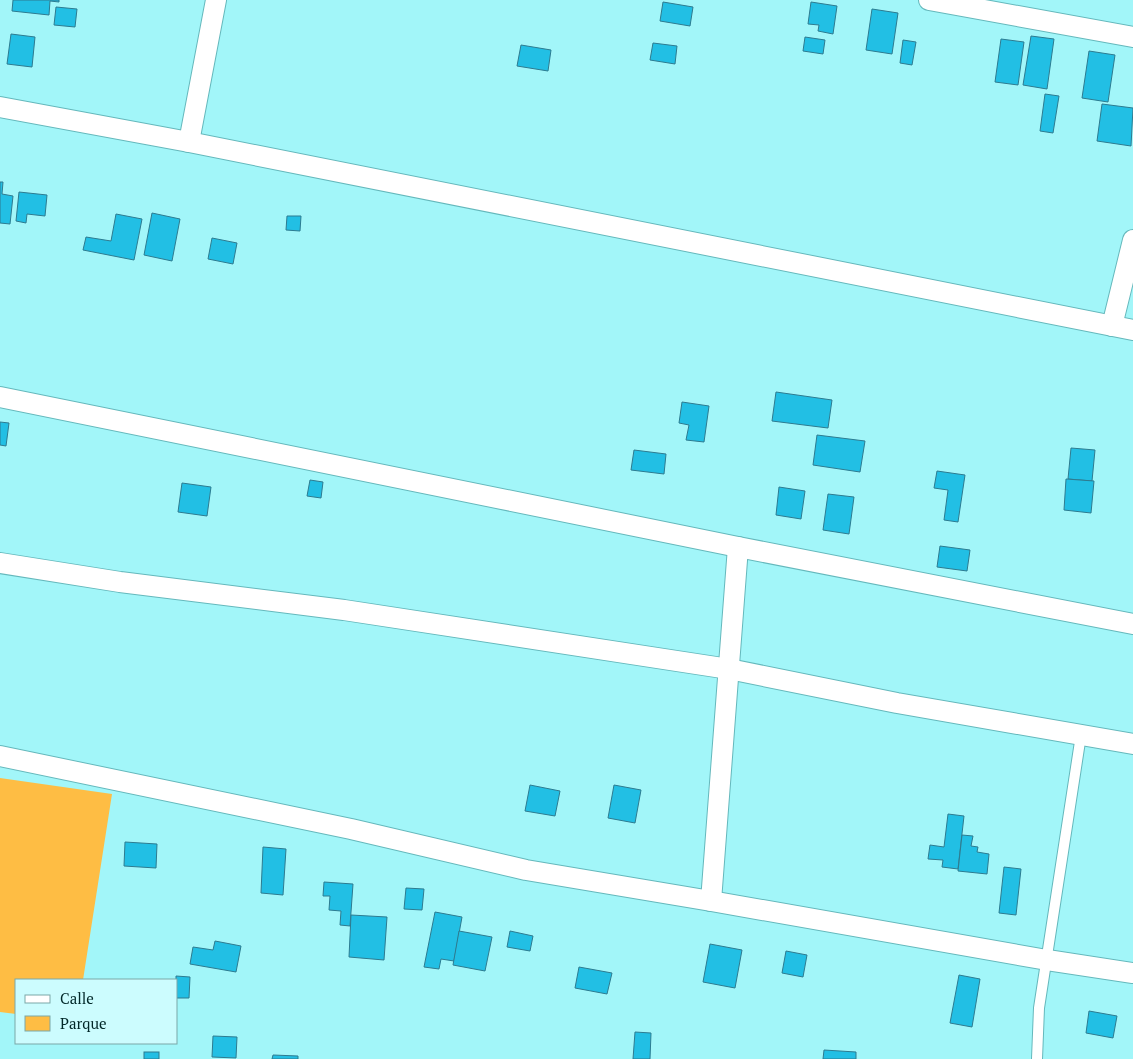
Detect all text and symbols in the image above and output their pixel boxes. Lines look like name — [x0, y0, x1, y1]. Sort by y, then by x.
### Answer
legend — [15, 979, 178, 1044]
text: Calle — [60, 988, 94, 1008]
text: Parque — [60, 1013, 107, 1033]

